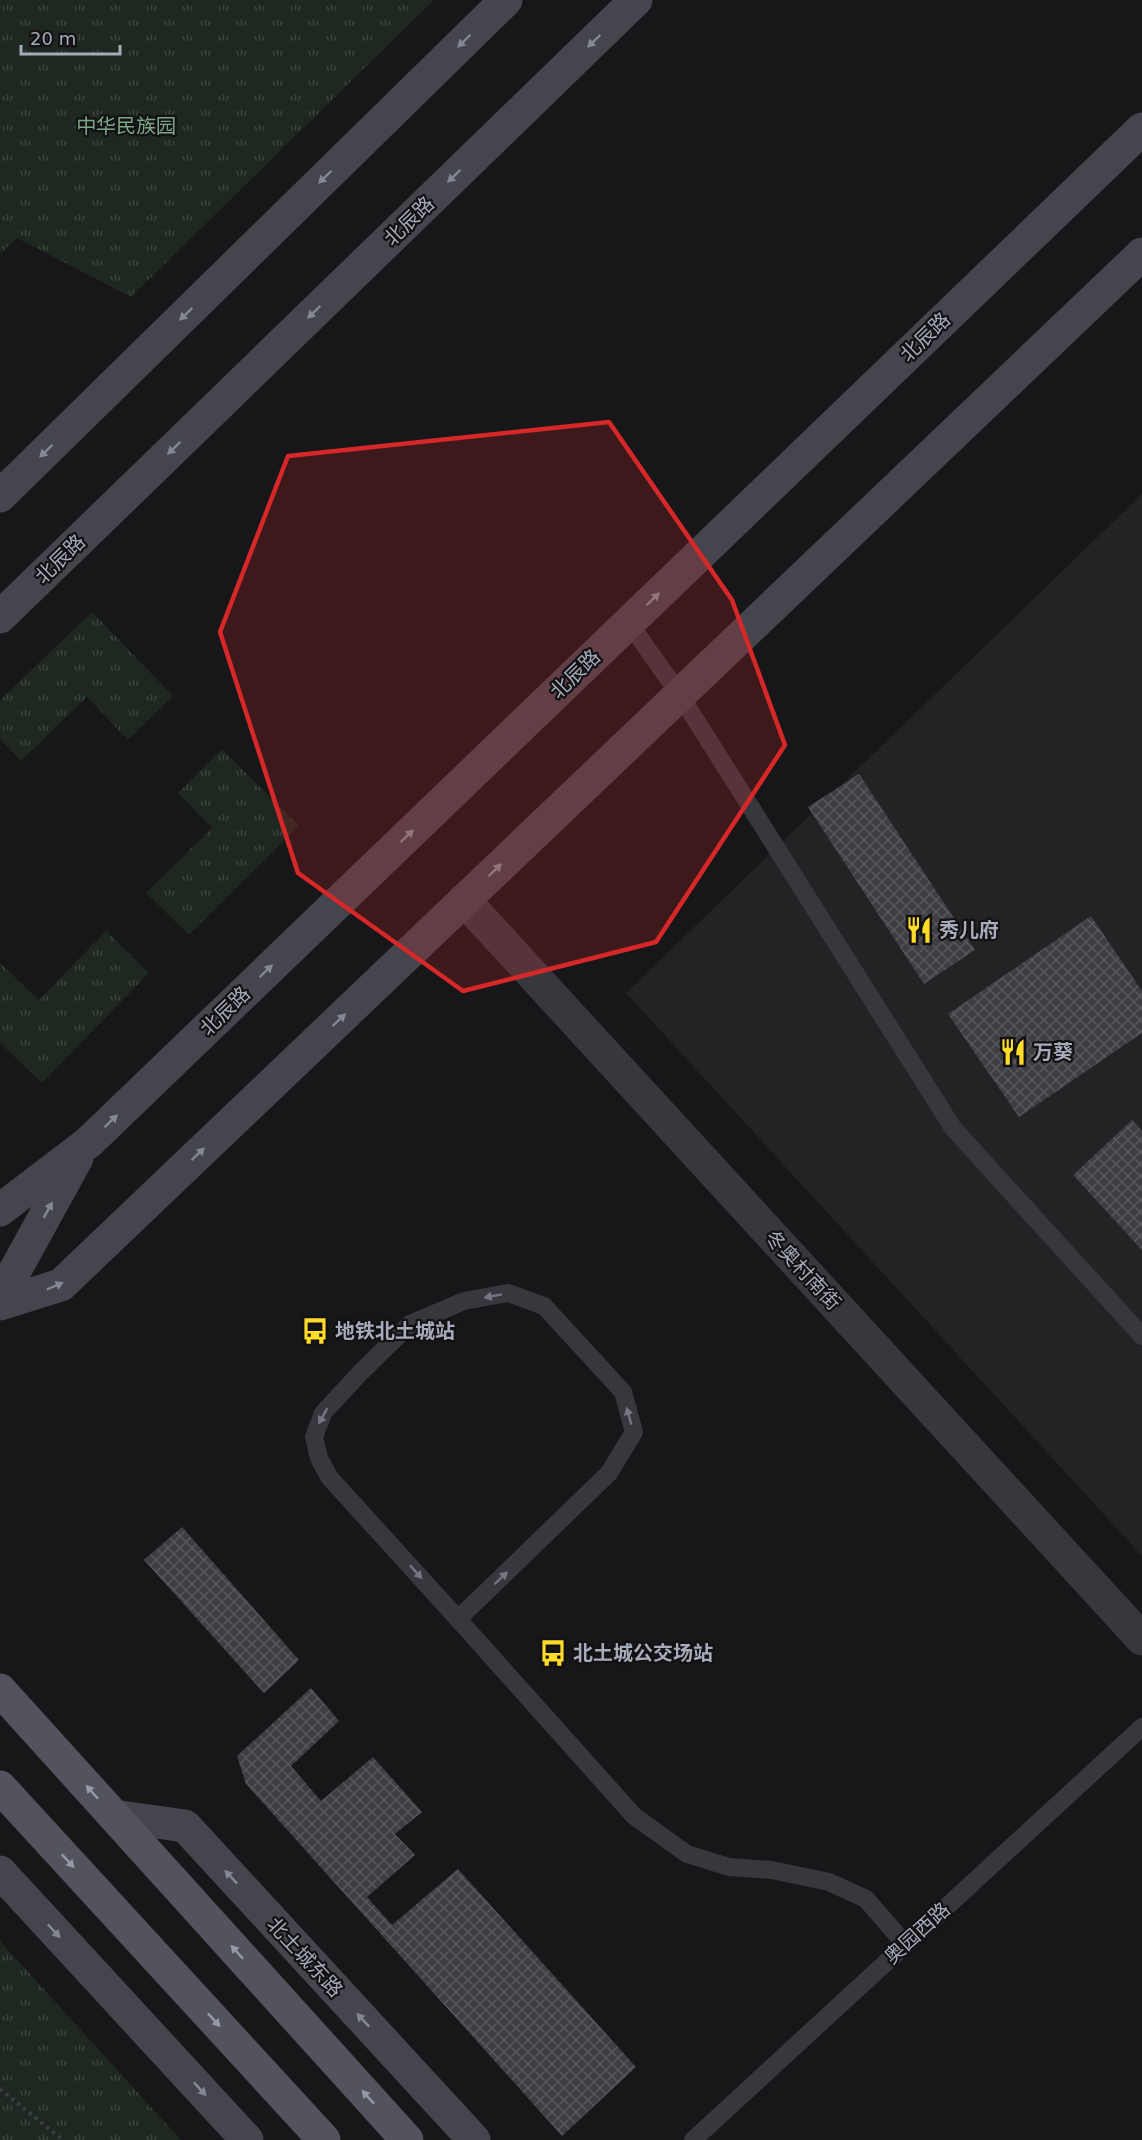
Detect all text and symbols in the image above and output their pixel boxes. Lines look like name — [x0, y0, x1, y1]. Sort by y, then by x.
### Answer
scale bar — [21, 18, 120, 56]
text: 20 m — [30, 28, 76, 49]
one-way arrow — [588, 33, 602, 47]
one-way arrow — [457, 34, 472, 48]
park label: 中华民族园 — [76, 114, 176, 138]
one-way arrow — [448, 169, 462, 183]
one-way arrow — [318, 170, 332, 184]
street label: 北辰路 — [379, 192, 439, 250]
one-way arrow — [307, 305, 322, 319]
one-way arrow — [178, 307, 193, 321]
street label: 北辰路 — [895, 308, 955, 366]
one-way arrow — [167, 441, 182, 455]
one-way arrow — [40, 443, 54, 457]
street label: 北辰路 — [30, 530, 90, 588]
one-way arrow — [646, 592, 661, 606]
street label: 北辰路 — [545, 645, 605, 703]
one-way arrow — [399, 829, 414, 843]
one-way arrow — [488, 864, 502, 878]
restaurant icon: 秀儿府 — [904, 915, 934, 945]
place label: 秀儿府 — [939, 918, 999, 942]
one-way arrow — [259, 964, 274, 978]
street label: 北辰路 — [195, 982, 255, 1040]
one-way arrow — [332, 1013, 346, 1027]
restaurant icon: 万葵 — [998, 1037, 1028, 1067]
place label: 万葵 — [1033, 1040, 1073, 1064]
one-way arrow — [103, 1114, 118, 1128]
one-way arrow — [191, 1148, 205, 1162]
one-way arrow — [43, 1201, 53, 1218]
street label: 冬奥村南街 — [760, 1225, 846, 1315]
one-way arrow — [47, 1281, 65, 1291]
one-way arrow — [483, 1292, 502, 1301]
bus stop icon: 地铁北土城站 — [300, 1316, 330, 1346]
place label: 地铁北土城站 — [335, 1319, 455, 1343]
one-way arrow — [624, 1407, 633, 1425]
one-way arrow — [318, 1408, 328, 1425]
one-way arrow — [408, 1565, 422, 1579]
one-way arrow — [493, 1571, 508, 1585]
bus stop icon: 北土城公交场站 — [538, 1638, 568, 1668]
place label: 北土城公交场站 — [573, 1641, 713, 1665]
one-way arrow — [85, 1784, 99, 1799]
one-way arrow — [61, 1853, 74, 1868]
one-way arrow — [224, 1869, 238, 1884]
street label: 奥园西路 — [879, 1897, 955, 1969]
street label: 北土城东路 — [262, 1912, 348, 2002]
one-way arrow — [47, 1923, 61, 1938]
one-way arrow — [231, 1945, 244, 1960]
one-way arrow — [207, 2012, 220, 2027]
one-way arrow — [357, 2013, 371, 2027]
one-way arrow — [193, 2082, 207, 2096]
one-way arrow — [361, 2089, 375, 2104]

